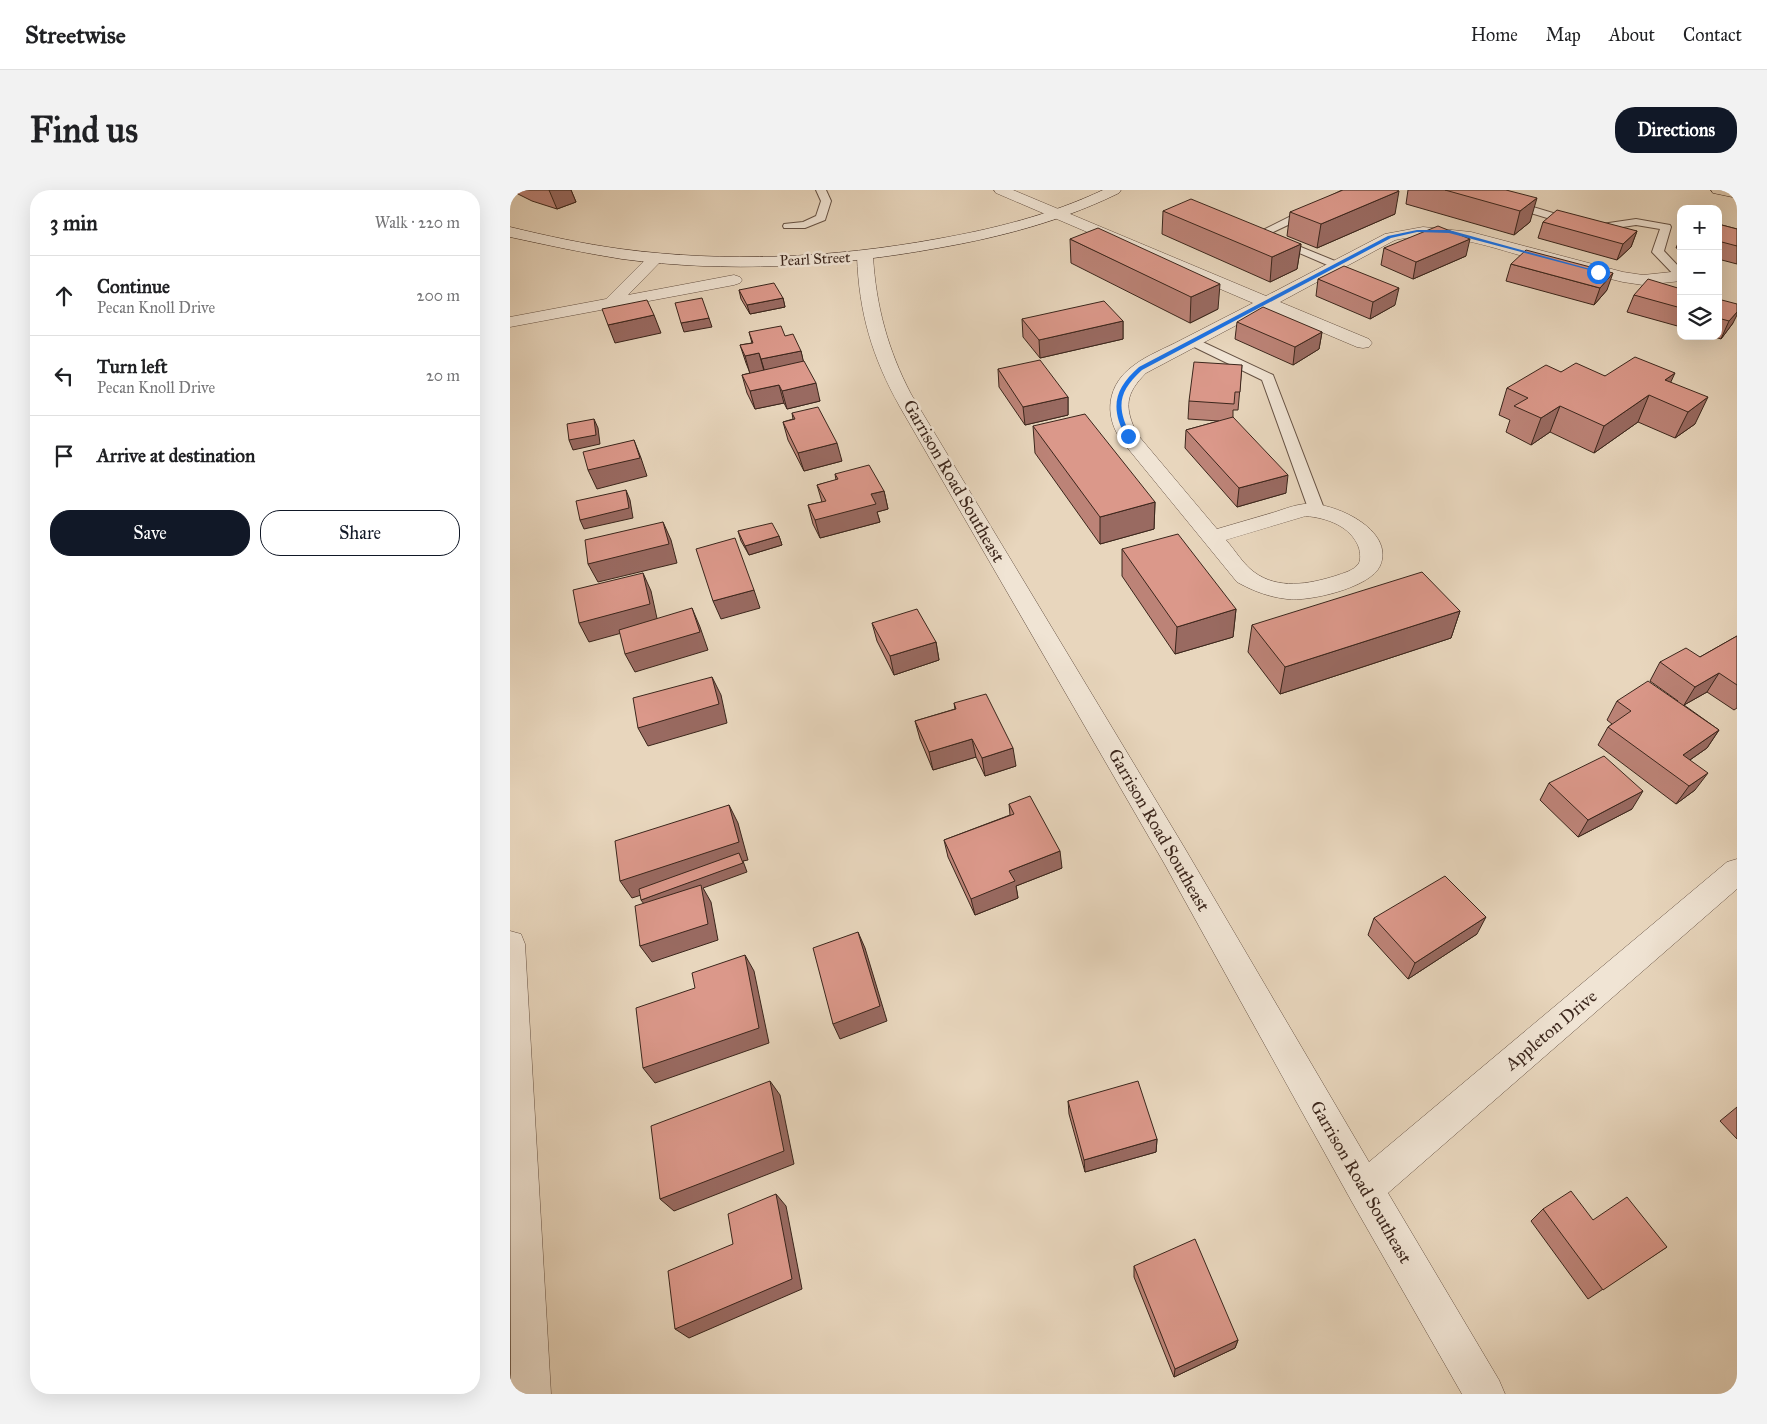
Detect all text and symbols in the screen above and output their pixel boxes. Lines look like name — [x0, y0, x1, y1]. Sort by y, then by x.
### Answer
text: Streetwise — [25, 20, 126, 50]
text: Home — [1471, 24, 1518, 46]
text: Map — [1546, 24, 1581, 46]
text: About — [1609, 24, 1655, 46]
text: Contact — [1683, 24, 1742, 46]
button: Directions — [1615, 107, 1737, 153]
text: Find us — [30, 109, 138, 152]
map controls — [1677, 205, 1722, 340]
button: + — [1677, 205, 1722, 250]
text: 3 min — [50, 210, 98, 236]
text: Walk · 220 m — [375, 213, 460, 232]
street label: Pearl Street — [779, 248, 852, 270]
button: − — [1677, 250, 1722, 295]
route start — [1587, 261, 1610, 284]
text: Continue — [97, 275, 170, 298]
icon: ahead — [50, 282, 78, 310]
text: 200 m — [417, 286, 460, 305]
button: layers — [1677, 295, 1722, 340]
text: Pecan Knoll Drive — [97, 298, 215, 317]
text: Turn left — [97, 355, 167, 378]
icon: left — [50, 362, 78, 390]
text: 20 m — [426, 366, 460, 385]
text: Pecan Knoll Drive — [97, 378, 215, 397]
street label: Garrison Road Southeast — [898, 396, 1010, 567]
route end — [1117, 425, 1140, 448]
icon: arrive — [50, 442, 78, 470]
text: Arrive at destination — [97, 444, 255, 467]
button: Save — [50, 510, 250, 556]
button: Share — [260, 510, 460, 556]
street label: Garrison Road Southeast — [1103, 745, 1215, 916]
street label: Appleton Drive — [1500, 985, 1601, 1075]
street label: Garrison Road Southeast — [1305, 1097, 1417, 1268]

